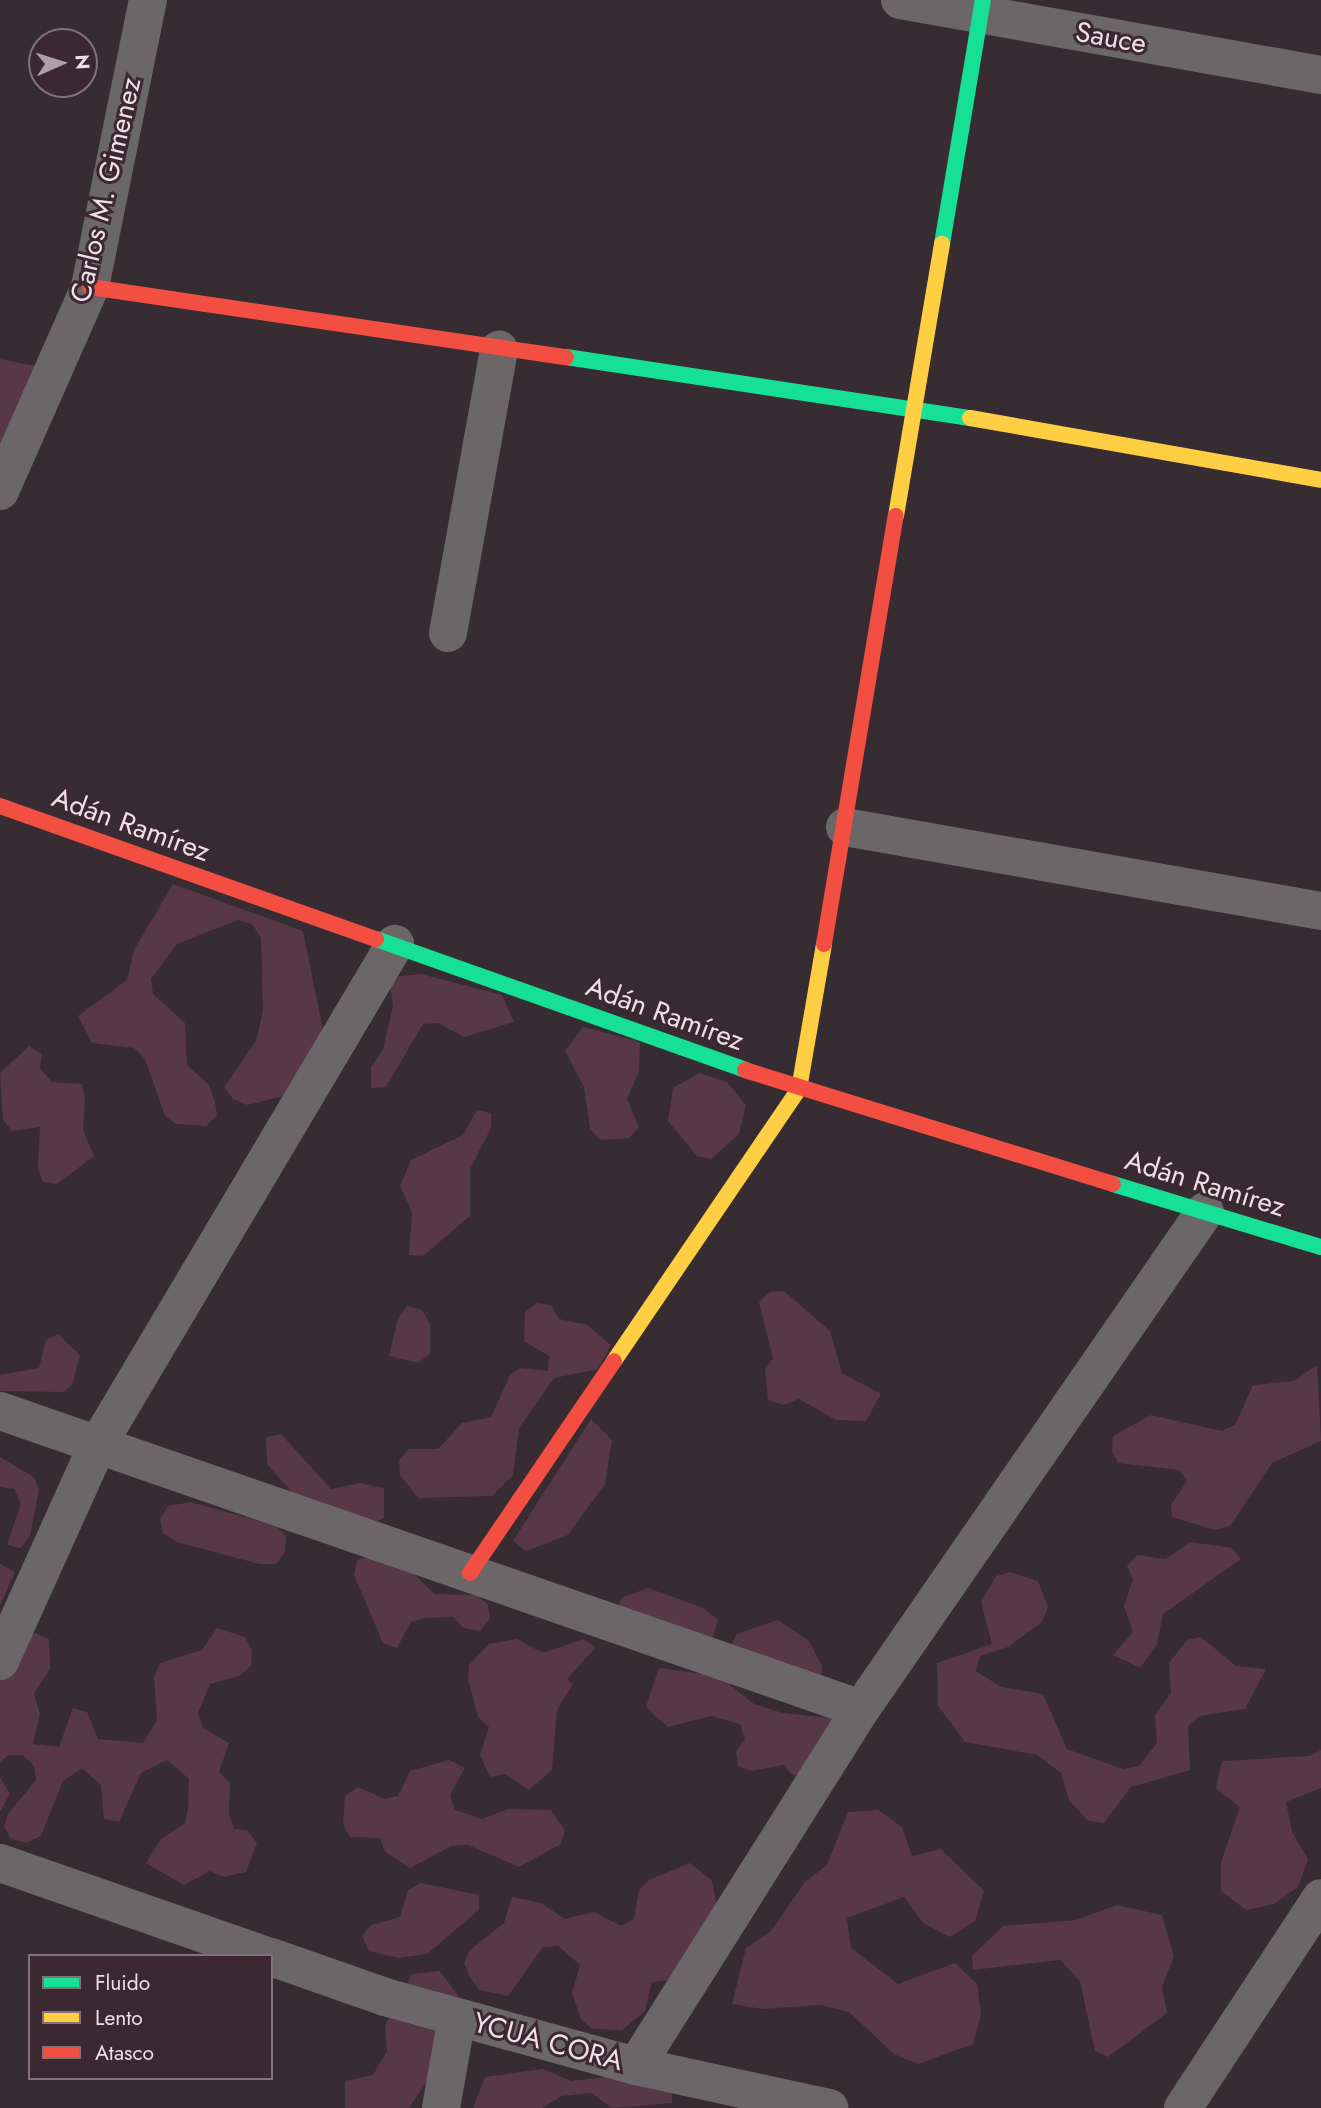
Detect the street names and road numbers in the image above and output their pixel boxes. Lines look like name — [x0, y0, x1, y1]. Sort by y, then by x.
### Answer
street label: Sauce — [1073, 15, 1149, 61]
street label: Carlos M. Gimenez — [64, 74, 148, 306]
street label: Adán Ramírez — [48, 781, 214, 869]
street label: Adán Ramírez — [582, 970, 748, 1058]
street label: Adán Ramírez — [1121, 1144, 1289, 1224]
street label: YCUA CORA — [470, 2006, 626, 2078]

